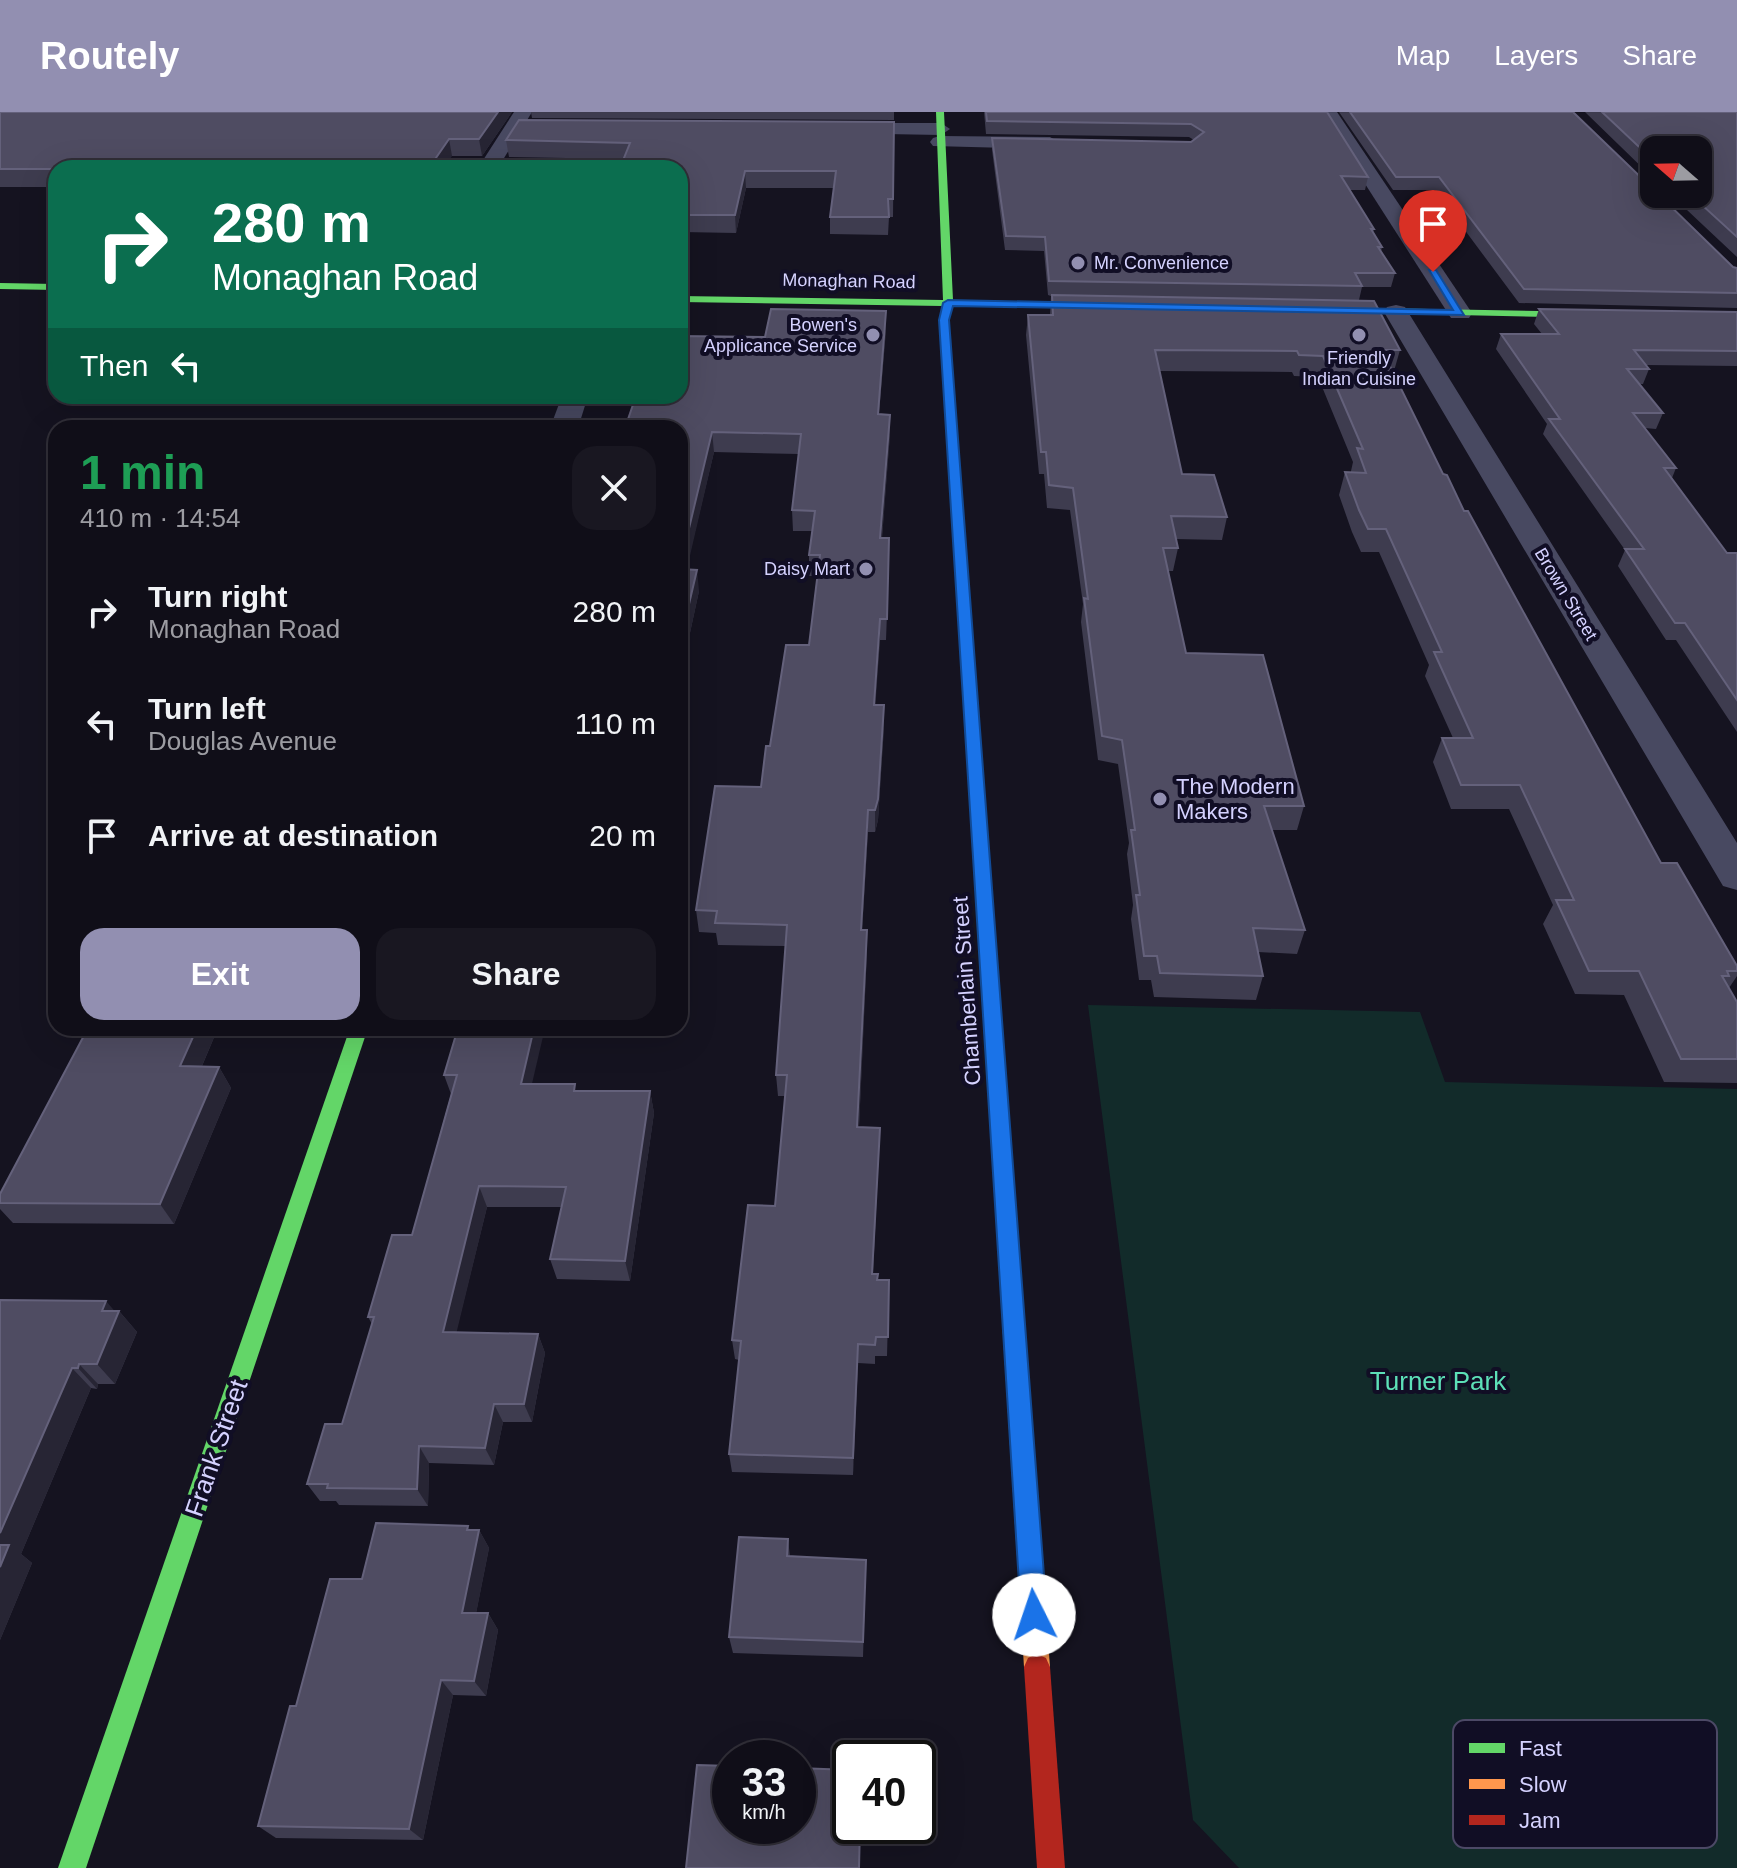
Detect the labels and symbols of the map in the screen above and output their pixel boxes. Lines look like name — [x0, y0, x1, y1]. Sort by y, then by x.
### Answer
north arrow — [1640, 136, 1712, 208]
pin — [1399, 190, 1467, 272]
place label: Mr. Convenience — [1094, 253, 1229, 273]
marker: Mr. Convenience — [1069, 254, 1087, 272]
street label: Monaghan Road — [782, 270, 916, 292]
place label: Bowen's Applicance Service — [704, 315, 857, 356]
marker: Bowen's Applicance Service — [864, 326, 882, 344]
marker: Friendly Indian Cuisine — [1350, 326, 1368, 344]
place label: Friendly Indian Cuisine — [1302, 348, 1416, 389]
street label: Brown Street — [1531, 544, 1601, 644]
place label: Daisy Mart — [764, 559, 850, 579]
marker: Daisy Mart — [857, 560, 875, 578]
place label: The Modern Makers — [1176, 774, 1295, 824]
marker: The Modern Makers — [1151, 790, 1169, 808]
street label: Chamberlain Street — [947, 896, 986, 1086]
park label: Turner Park — [1370, 1366, 1507, 1396]
street label: Frank Street — [179, 1375, 254, 1521]
position arrow — [992, 1573, 1076, 1657]
legend — [1453, 1720, 1717, 1848]
text: Fast — [1519, 1736, 1562, 1761]
speed limit sign: 40 — [832, 1740, 936, 1844]
text: Slow — [1519, 1772, 1567, 1797]
text: Jam — [1519, 1808, 1561, 1833]

